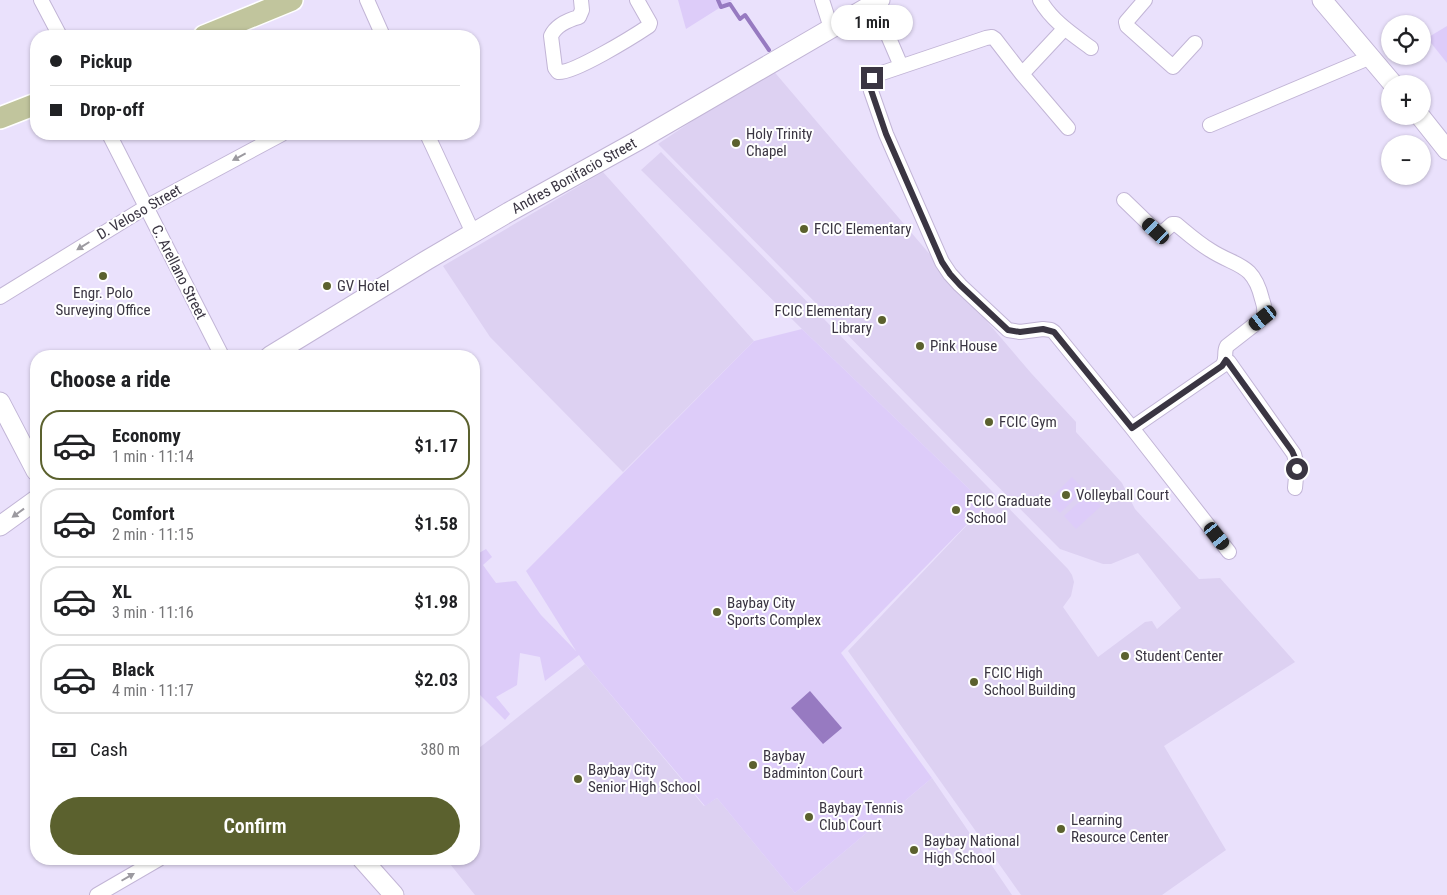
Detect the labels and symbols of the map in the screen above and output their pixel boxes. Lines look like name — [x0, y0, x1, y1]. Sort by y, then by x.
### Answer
callout: 1 min — [831, 5, 913, 40]
route end — [861, 67, 883, 89]
place label: Holy Trinity Chapel — [746, 125, 812, 160]
street label: Andres Bonifacio Street — [508, 134, 640, 218]
marker: Holy Trinity Chapel — [730, 137, 742, 149]
one-way arrow — [232, 153, 246, 161]
street label: D. Veloso Street — [94, 181, 184, 243]
car — [1139, 215, 1172, 247]
place label: FCIC Elementary — [814, 220, 912, 238]
street label: C. Arellano Street — [147, 222, 211, 322]
marker: FCIC Elementary — [798, 223, 810, 235]
one-way arrow — [76, 241, 89, 250]
marker: Engr. Polo Surveying Office — [97, 270, 109, 282]
place label: GV Hotel — [337, 277, 389, 295]
marker: GV Hotel — [321, 280, 333, 292]
place label: Engr. Polo Surveying Office — [56, 284, 150, 319]
place label: FCIC Elementary Library — [774, 302, 872, 337]
car — [1246, 303, 1279, 333]
marker: FCIC Elementary Library — [876, 314, 888, 326]
place label: Pink House — [930, 337, 997, 355]
marker: Pink House — [914, 340, 926, 352]
place label: FCIC Gym — [999, 413, 1057, 431]
marker: FCIC Gym — [983, 416, 995, 428]
route start — [1286, 458, 1308, 480]
place label: Volleyball Court — [1076, 486, 1169, 504]
marker: Volleyball Court — [1060, 489, 1072, 501]
place label: FCIC Graduate School — [966, 492, 1051, 527]
marker: FCIC Graduate School — [950, 504, 962, 516]
one-way arrow — [11, 508, 25, 518]
car — [1201, 520, 1232, 552]
place label: Baybay City Sports Complex — [727, 594, 822, 629]
marker: Baybay City Sports Complex — [711, 606, 723, 618]
place label: Student Center — [1135, 647, 1223, 665]
marker: Student Center — [1119, 650, 1131, 662]
place label: FCIC High School Building — [984, 664, 1076, 699]
marker: FCIC High School Building — [968, 676, 980, 688]
place label: Baybay Badminton Court — [763, 747, 863, 782]
marker: Baybay Badminton Court — [747, 759, 759, 771]
place label: Baybay City Senior High School — [588, 761, 700, 796]
marker: Baybay City Senior High School — [572, 773, 584, 785]
place label: Baybay Tennis Club Court — [819, 799, 903, 834]
marker: Baybay Tennis Club Court — [803, 811, 815, 823]
place label: Learning Resource Center — [1071, 811, 1169, 846]
marker: Learning Resource Center — [1055, 823, 1067, 835]
place label: Baybay National High School — [924, 832, 1019, 867]
marker: Baybay National High School — [908, 844, 920, 856]
one-way arrow — [121, 872, 134, 881]

